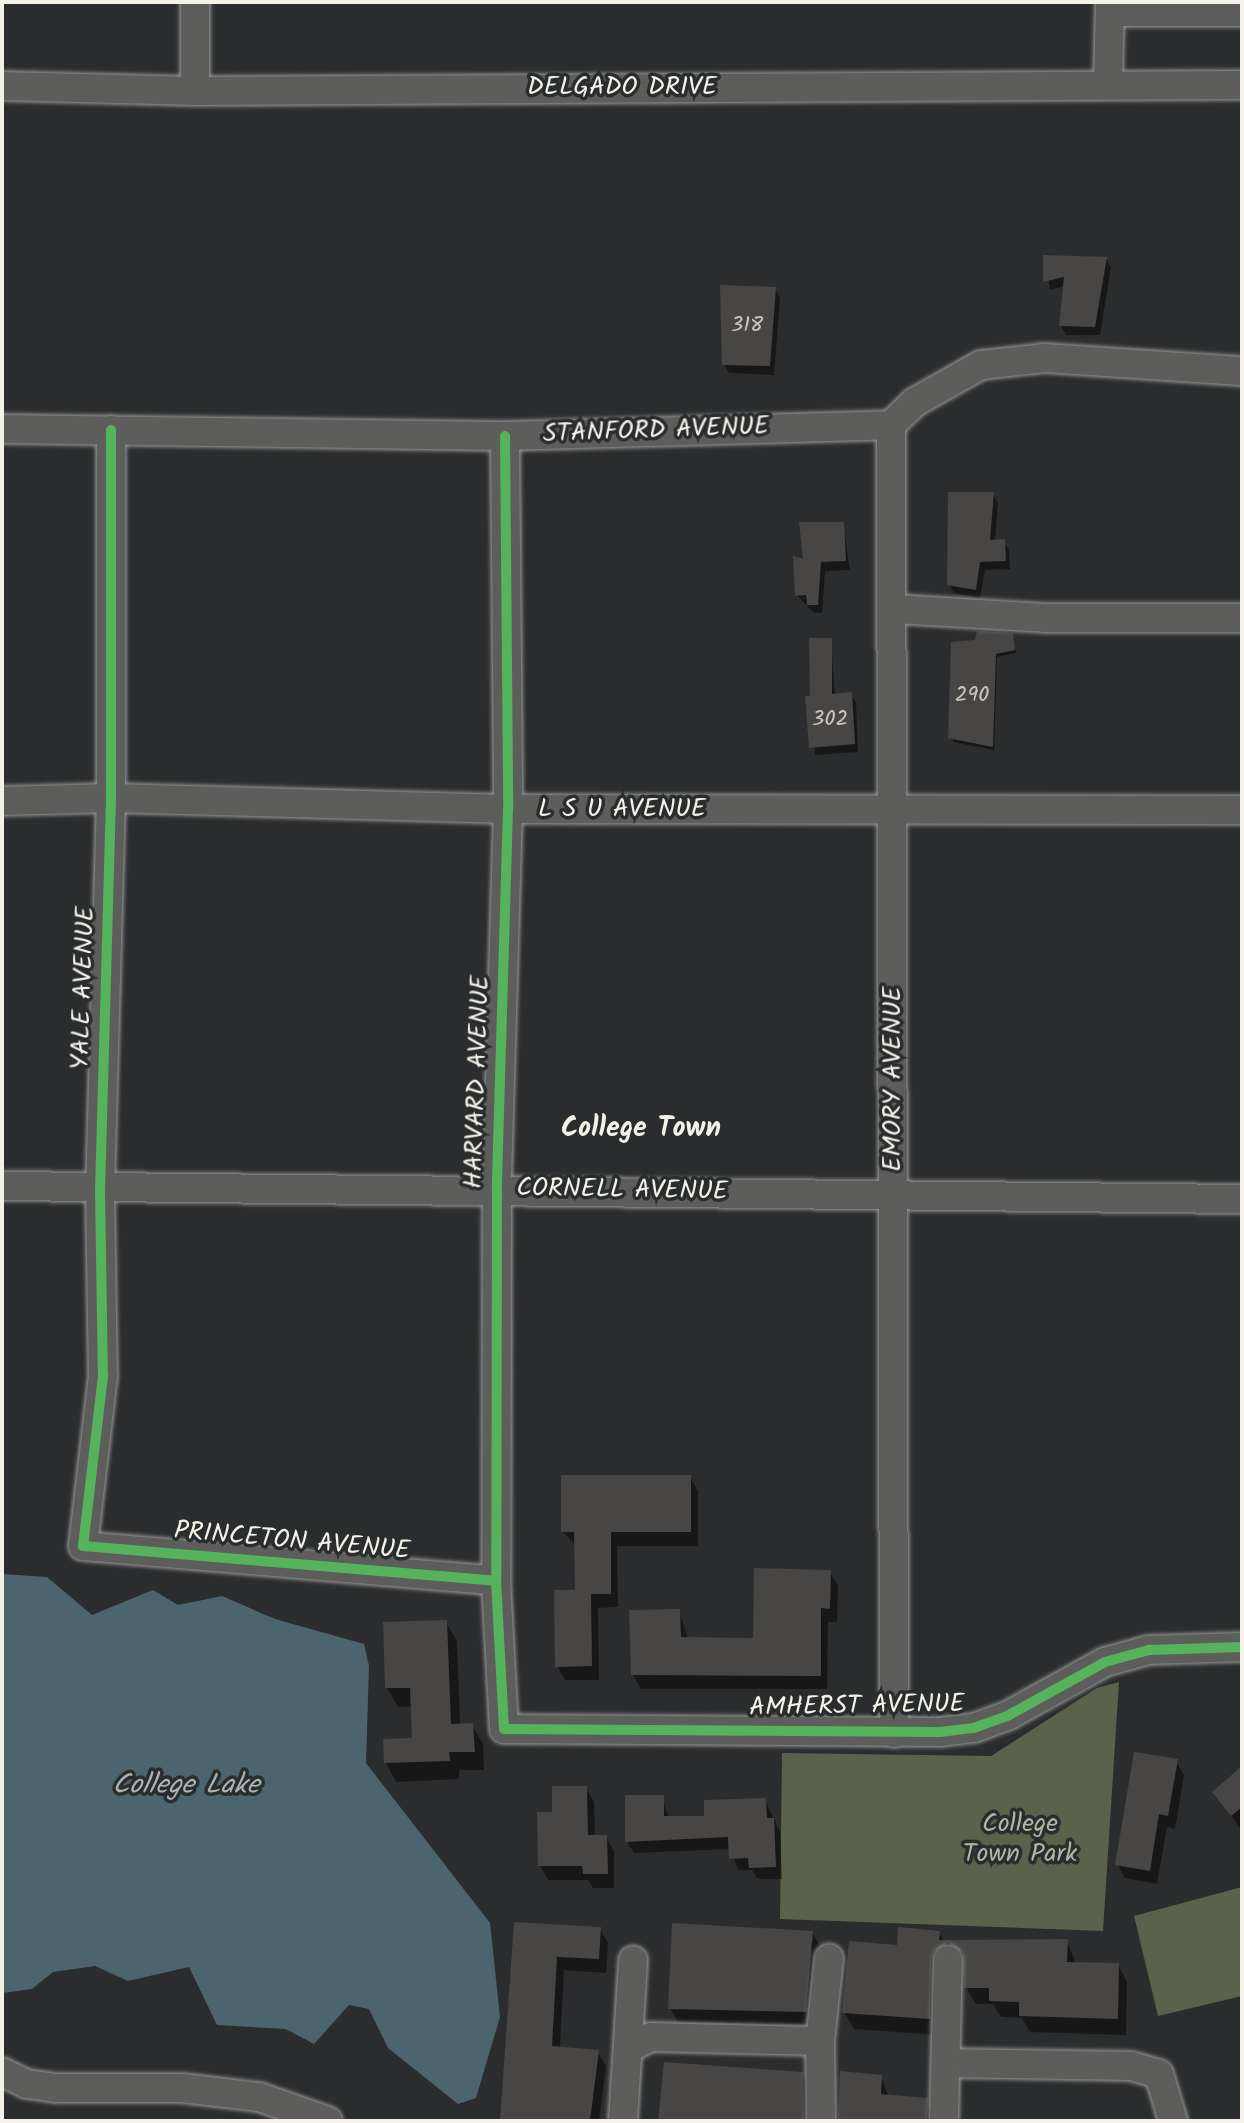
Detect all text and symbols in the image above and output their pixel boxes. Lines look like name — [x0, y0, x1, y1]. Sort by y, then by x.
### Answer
street label: DELGADO DRIVE — [527, 72, 717, 104]
house number: 318 — [731, 313, 763, 339]
street label: STANFORD AVENUE — [542, 411, 770, 451]
house number: 290 — [955, 683, 989, 709]
house number: 302 — [812, 707, 848, 733]
street label: L S U AVENUE — [538, 794, 706, 826]
street label: YALE AVENUE — [66, 906, 102, 1070]
street label: HARVARD AVENUE — [459, 975, 497, 1189]
street label: EMORY AVENUE — [878, 986, 910, 1172]
district label: College Town — [561, 1112, 721, 1146]
street label: CORNELL AVENUE — [516, 1174, 728, 1208]
street label: PRINCETON AVENUE — [173, 1516, 411, 1568]
street label: AMHERST AVENUE — [749, 1690, 965, 1724]
water label: College Lake — [112, 1769, 260, 1803]
park label: College Town Park — [963, 1809, 1077, 1870]

